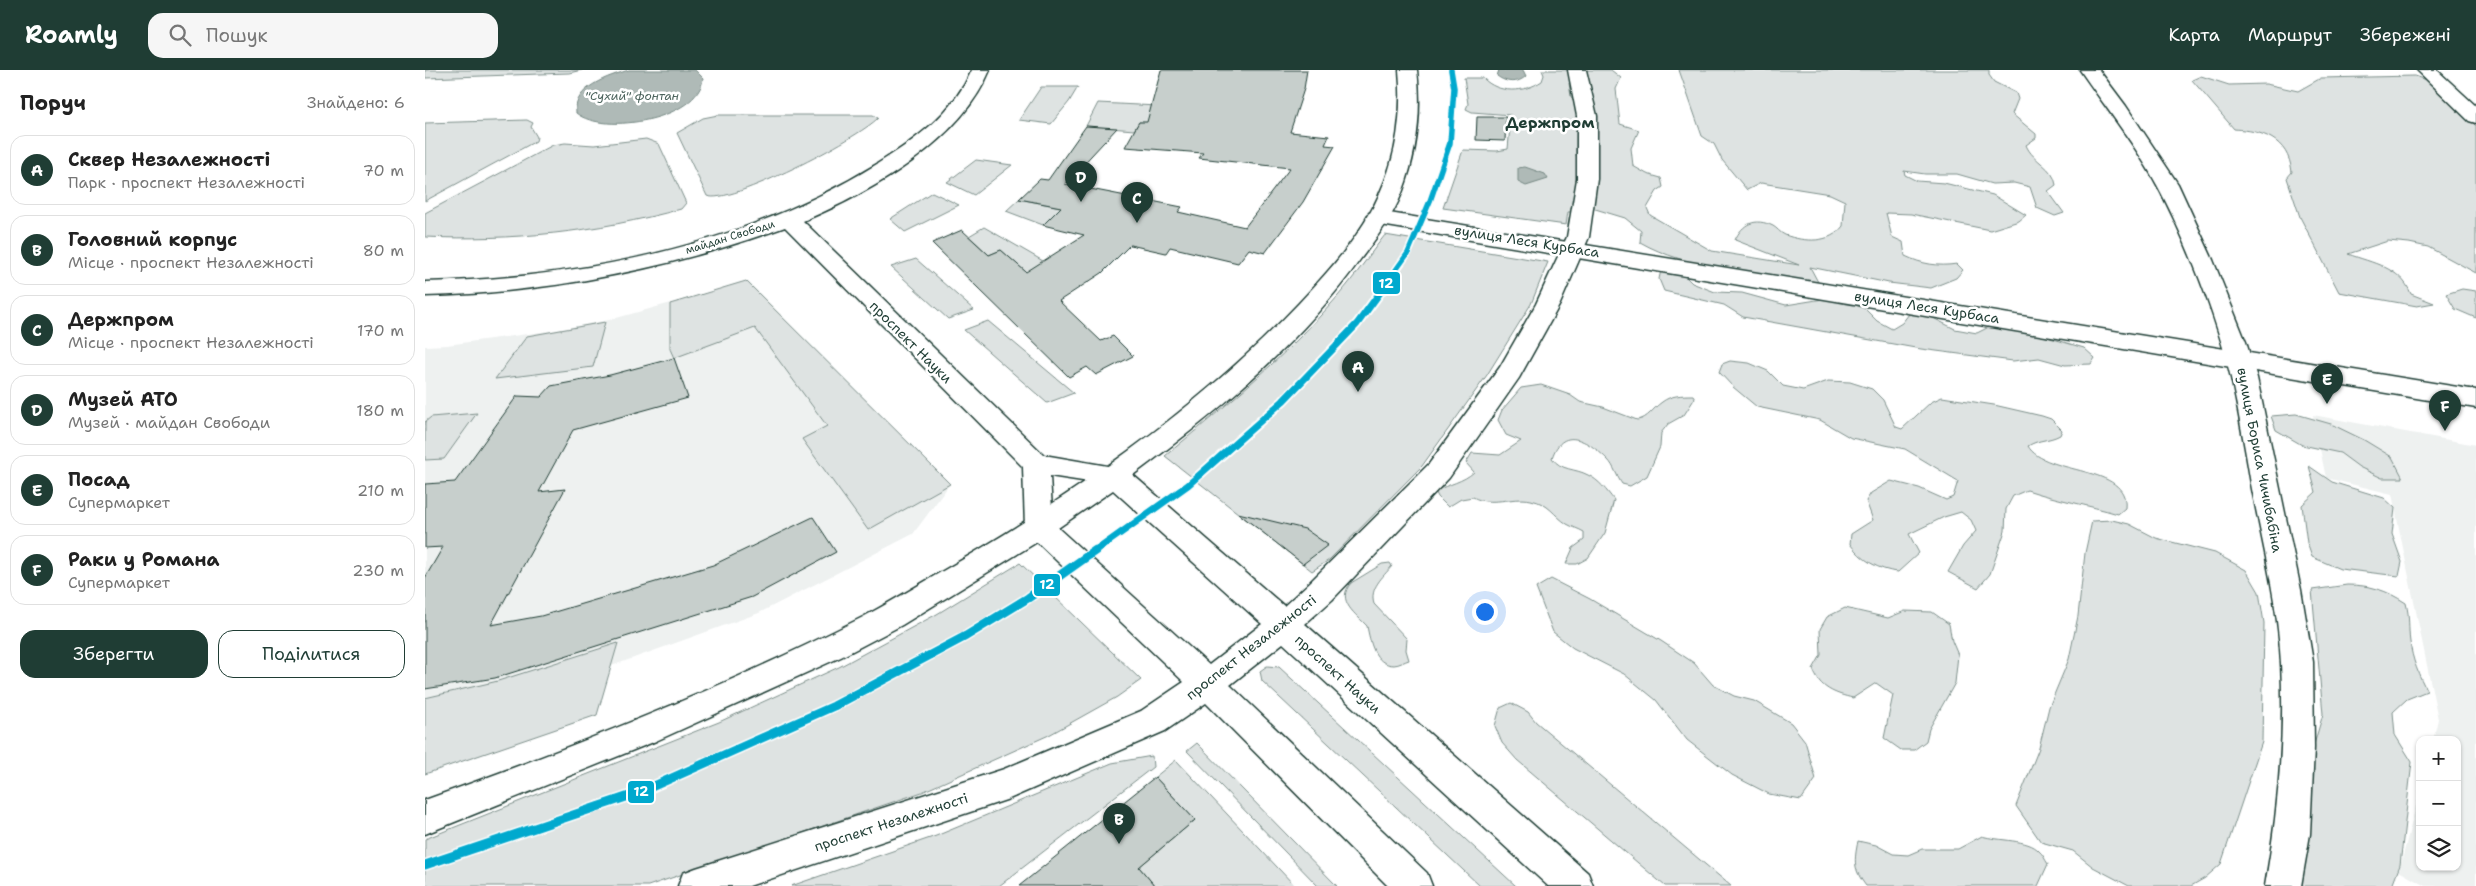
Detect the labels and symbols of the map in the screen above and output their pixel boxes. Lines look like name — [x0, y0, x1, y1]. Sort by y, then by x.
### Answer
water label: "Сухий" фонтан — [585, 88, 679, 104]
district label: Держпром — [1505, 112, 1595, 133]
pin: D — [1065, 161, 1097, 202]
pin: C — [1121, 182, 1153, 223]
street label: майдан Свободи — [683, 216, 777, 258]
street label: вулиця Леся Курбаса — [1453, 221, 1601, 261]
line badge: 12 — [1372, 271, 1401, 295]
text: 12 — [1378, 274, 1394, 292]
street label: вулиця Леся Курбаса — [1853, 287, 2001, 327]
street label: проспект Науки — [866, 297, 956, 387]
pin: A — [1342, 351, 1374, 392]
pin: E — [2311, 363, 2343, 404]
street label: вулиця Бориса Чичибабіна — [2233, 366, 2287, 554]
pin: F — [2429, 390, 2461, 431]
line badge: 12 — [1033, 573, 1061, 597]
text: 12 — [1039, 575, 1055, 593]
street label: проспект Незалежності — [1182, 590, 1320, 704]
your location — [1472, 599, 1498, 625]
street label: проспект Науки — [1291, 631, 1385, 717]
line badge: 12 — [627, 780, 655, 804]
text: 12 — [633, 782, 649, 800]
street label: проспект Незалежності — [812, 789, 970, 855]
pin: B — [1103, 803, 1135, 844]

